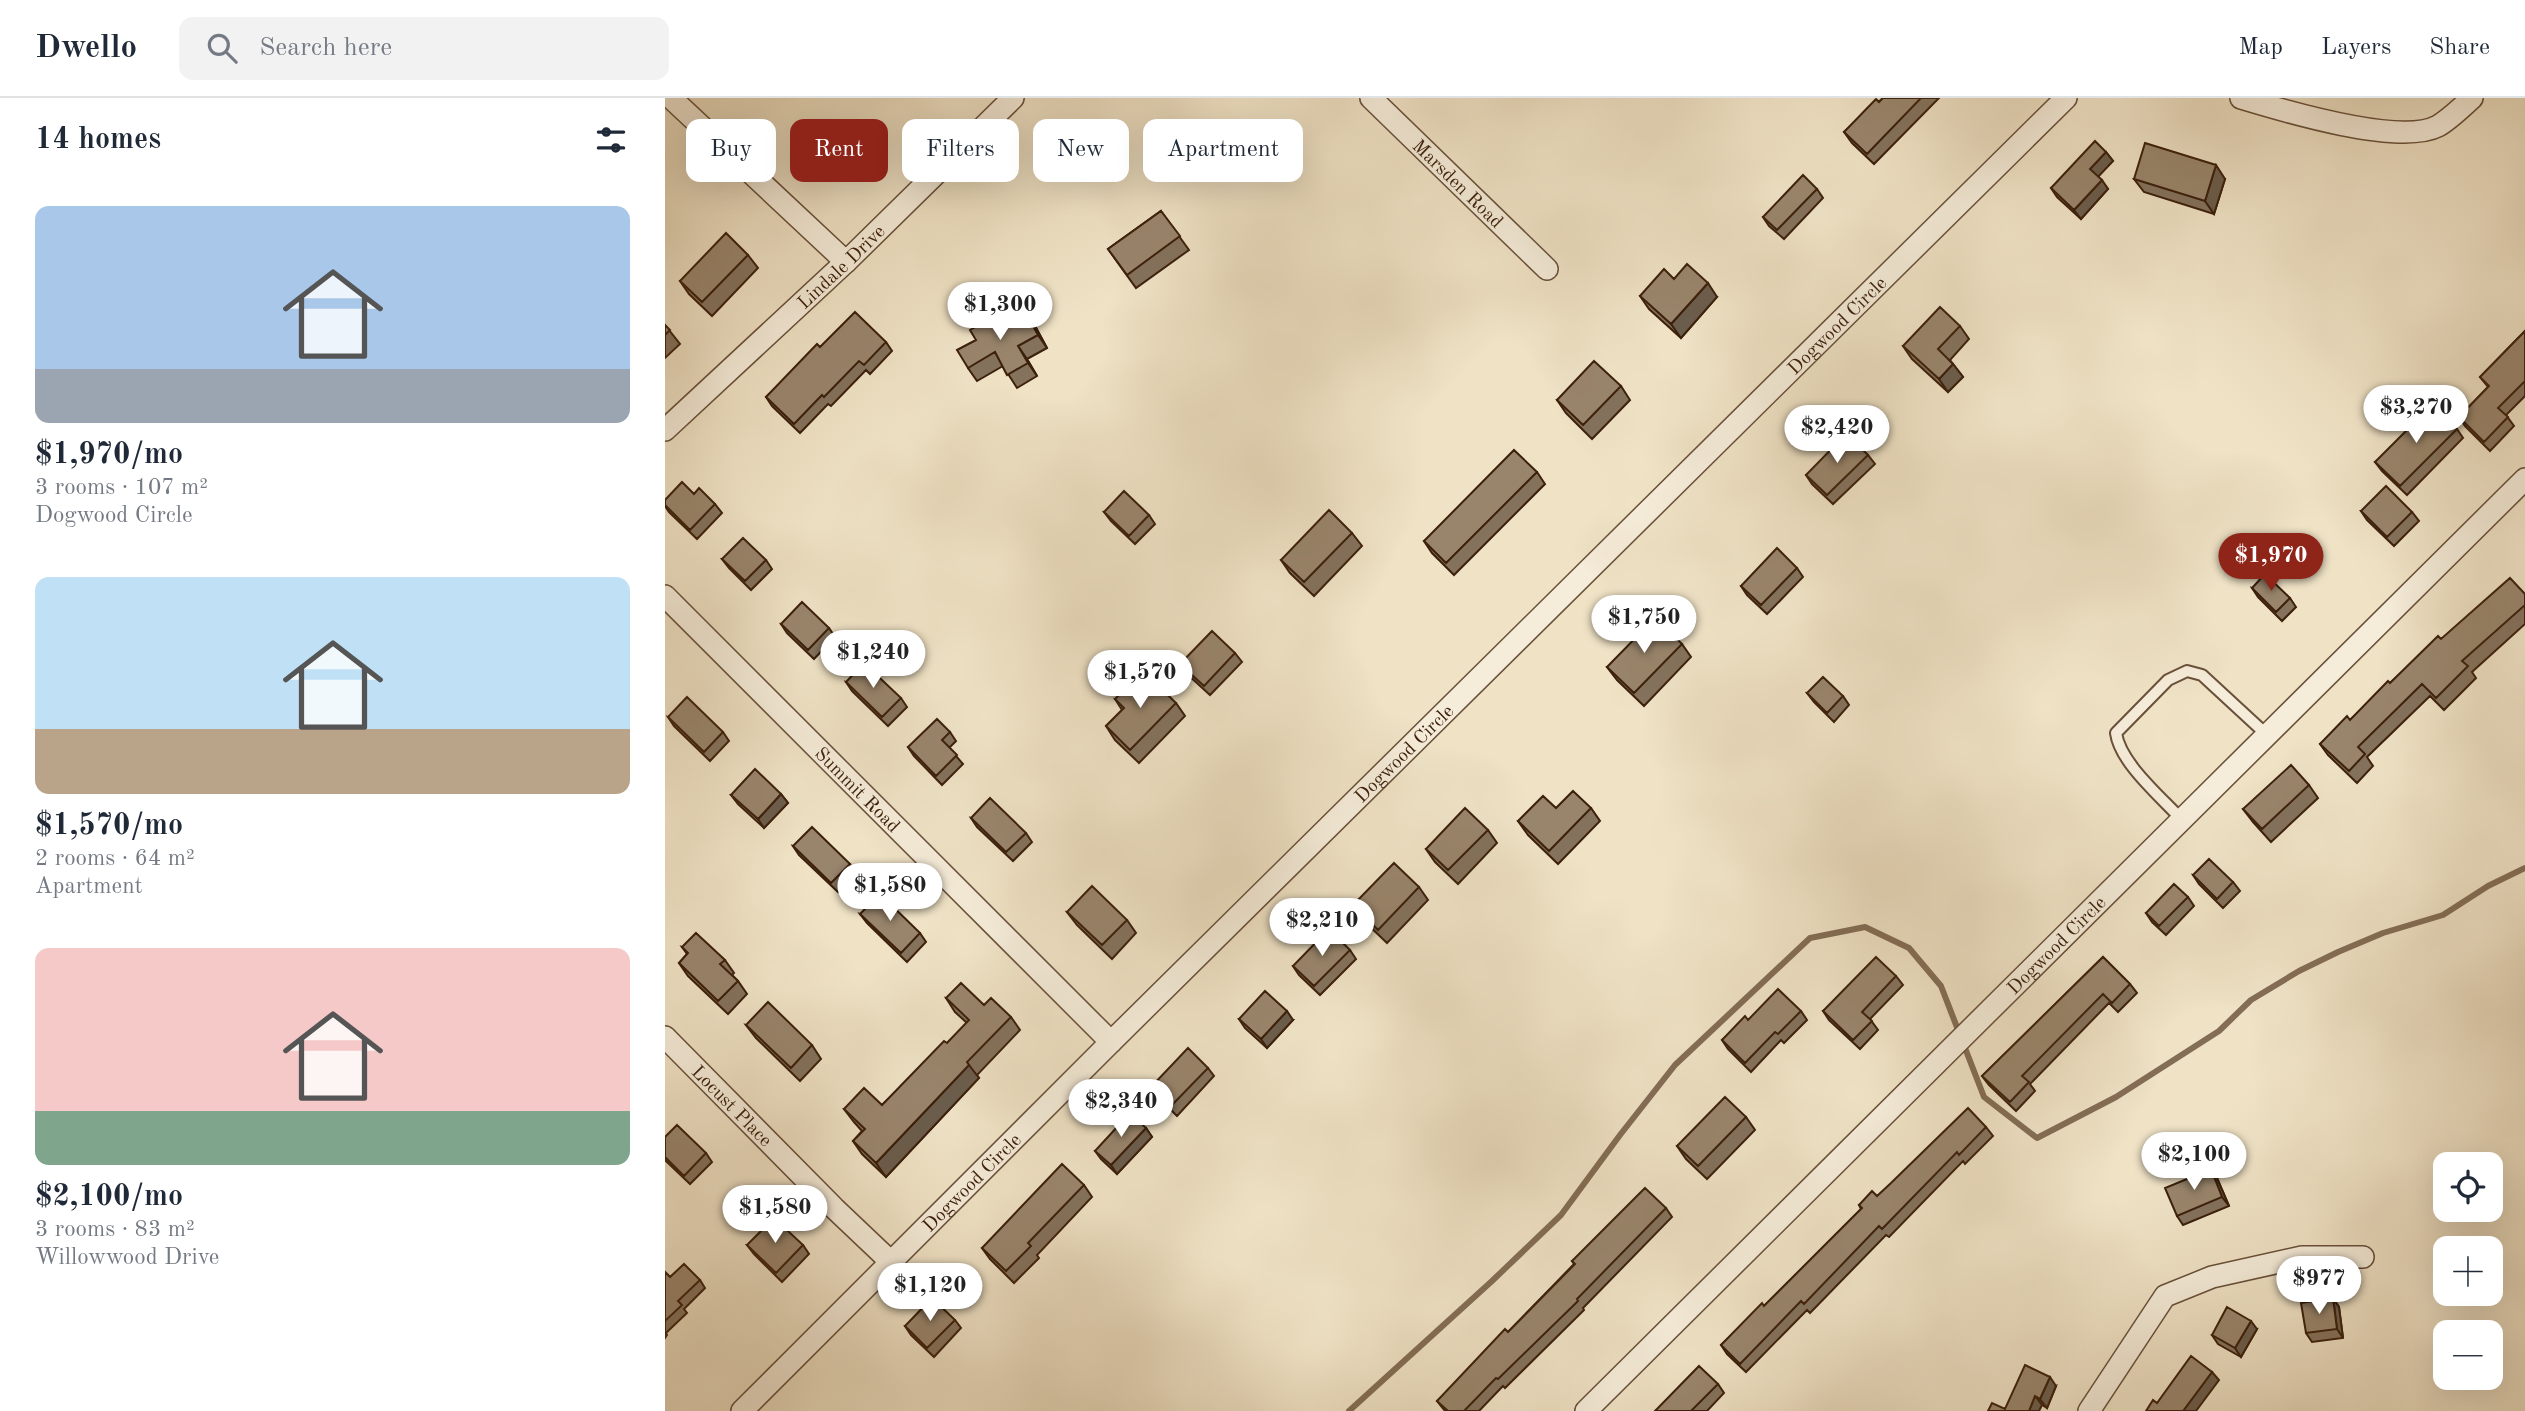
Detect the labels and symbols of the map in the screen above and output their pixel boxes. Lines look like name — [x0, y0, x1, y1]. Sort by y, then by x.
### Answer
street label: Marsden Road — [1408, 137, 1506, 233]
street label: Lindale Drive — [795, 222, 890, 314]
street label: Dogwood Circle — [1785, 274, 1891, 379]
pin: $1,300 — [943, 282, 1057, 342]
pin: $3,270 — [2359, 386, 2473, 445]
pin: $2,420 — [1780, 406, 1894, 465]
pin: $1,970 — [2214, 533, 2328, 593]
pin: $1,750 — [1587, 596, 1701, 655]
pin: $1,240 — [816, 630, 930, 690]
pin: $1,570 — [1083, 650, 1197, 710]
street label: Dogwood Circle — [1352, 702, 1458, 807]
street label: Summit Road — [810, 745, 903, 837]
pin: $1,580 — [833, 864, 947, 923]
street label: Dogwood Circle — [2005, 894, 2111, 999]
pin: $2,210 — [1265, 898, 1379, 958]
street label: Locust Place — [687, 1063, 774, 1151]
pin: $2,340 — [1064, 1080, 1178, 1139]
street label: Dogwood Circle — [920, 1131, 1026, 1236]
pin: $2,100 — [2137, 1132, 2251, 1192]
pin: $1,580 — [718, 1186, 832, 1245]
pin: $977 — [2278, 1256, 2360, 1316]
pin: $1,120 — [873, 1264, 987, 1323]

